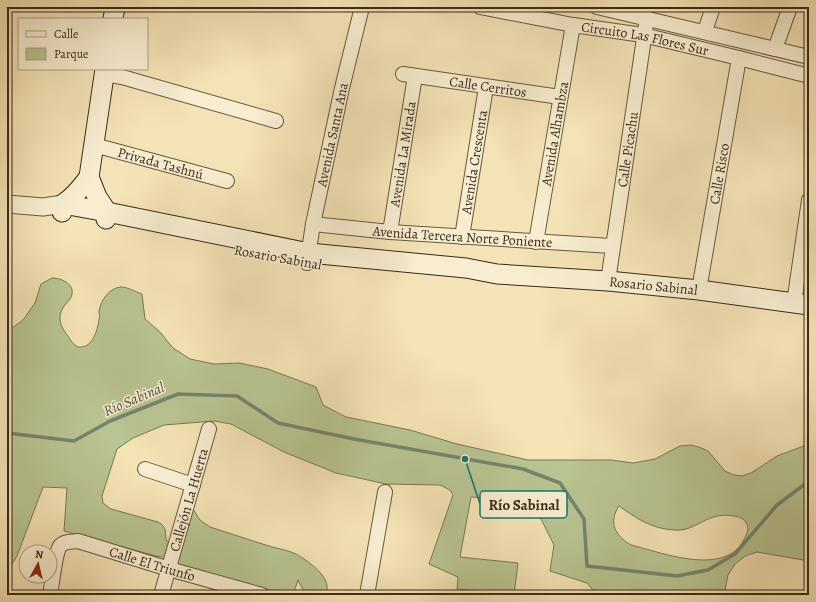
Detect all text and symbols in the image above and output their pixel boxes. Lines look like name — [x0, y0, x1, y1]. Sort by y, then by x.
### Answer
street label: Circuito Las Flores Sur — [580, 17, 711, 61]
legend — [18, 18, 148, 70]
text: Calle — [54, 26, 78, 42]
text: Parque — [54, 46, 89, 62]
street label: Calle Cerritos — [448, 72, 528, 102]
street label: Avenida Alhambza — [537, 79, 573, 188]
street label: Avenida Santa Ana — [312, 80, 353, 189]
street label: Avenida La Mirada — [385, 99, 421, 209]
street label: Avenida Crescenta — [457, 108, 492, 216]
street label: Calle Picachu — [613, 110, 643, 189]
street label: Calle Risco — [705, 142, 734, 206]
street label: Privada Tashnú — [115, 143, 206, 184]
street label: Avenida Tercera Norte Poniente — [371, 221, 553, 252]
street label: Rosario Sabinal — [233, 240, 324, 275]
street label: Rosario Sabinal — [608, 272, 699, 300]
water label: Río Sabinal — [100, 377, 168, 421]
street label: Callejón La Huerta — [165, 446, 213, 554]
callout: Río Sabinal — [480, 491, 567, 518]
text: Río Sabinal — [488, 495, 560, 515]
street label: Calle El Triunfo — [107, 542, 197, 586]
north arrow — [18, 544, 58, 584]
text: N — [34, 547, 44, 563]

